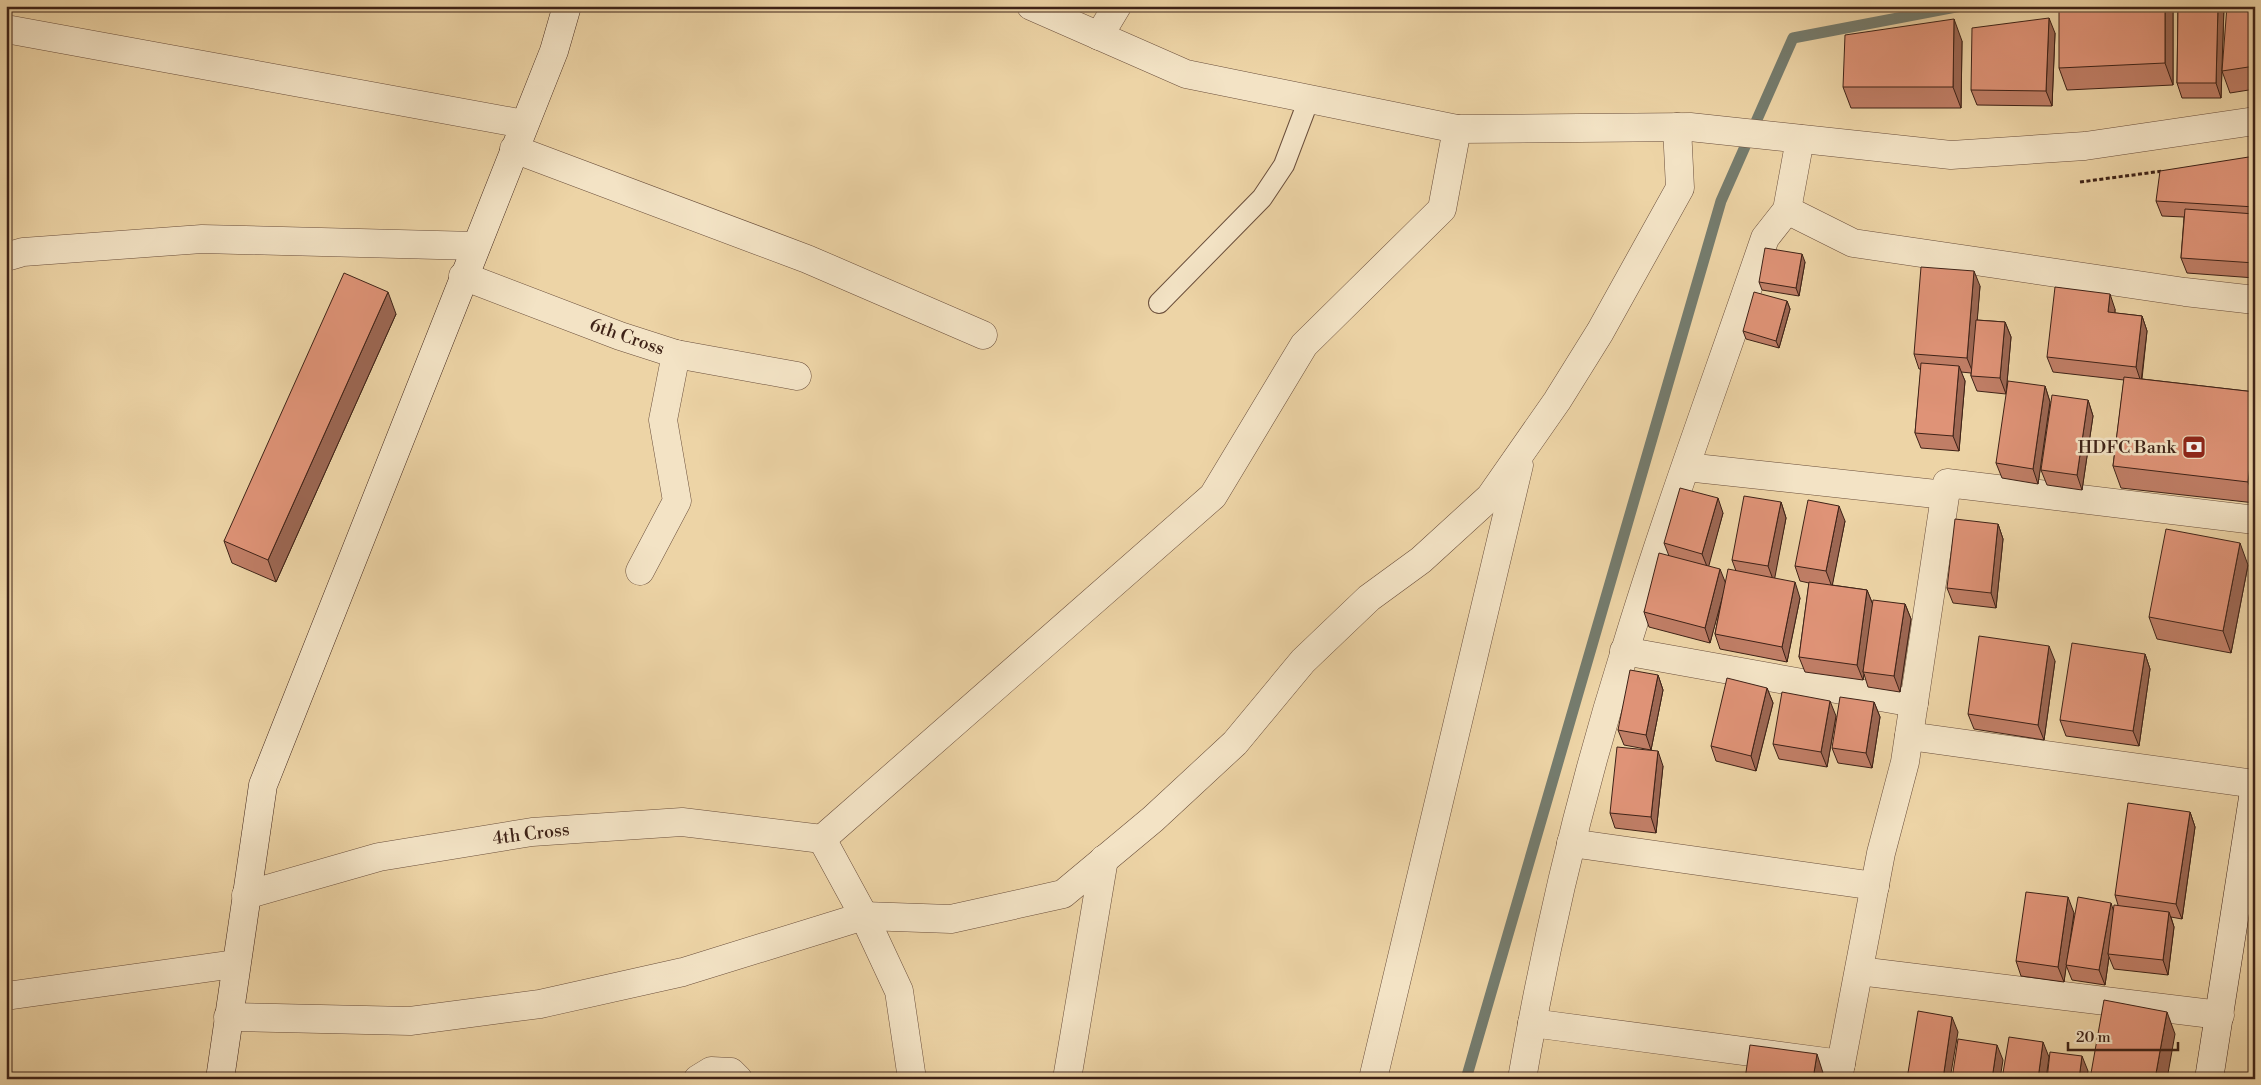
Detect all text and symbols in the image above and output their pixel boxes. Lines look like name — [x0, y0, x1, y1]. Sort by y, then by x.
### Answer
street label: 6th Cross — [586, 313, 668, 361]
bank icon: HDFC Bank — [2181, 434, 2207, 460]
place label: HDFC Bank — [2078, 436, 2178, 459]
street label: 4th Cross — [491, 818, 571, 850]
scale bar — [2068, 1020, 2178, 1052]
text: 20 m — [2076, 1028, 2111, 1047]

